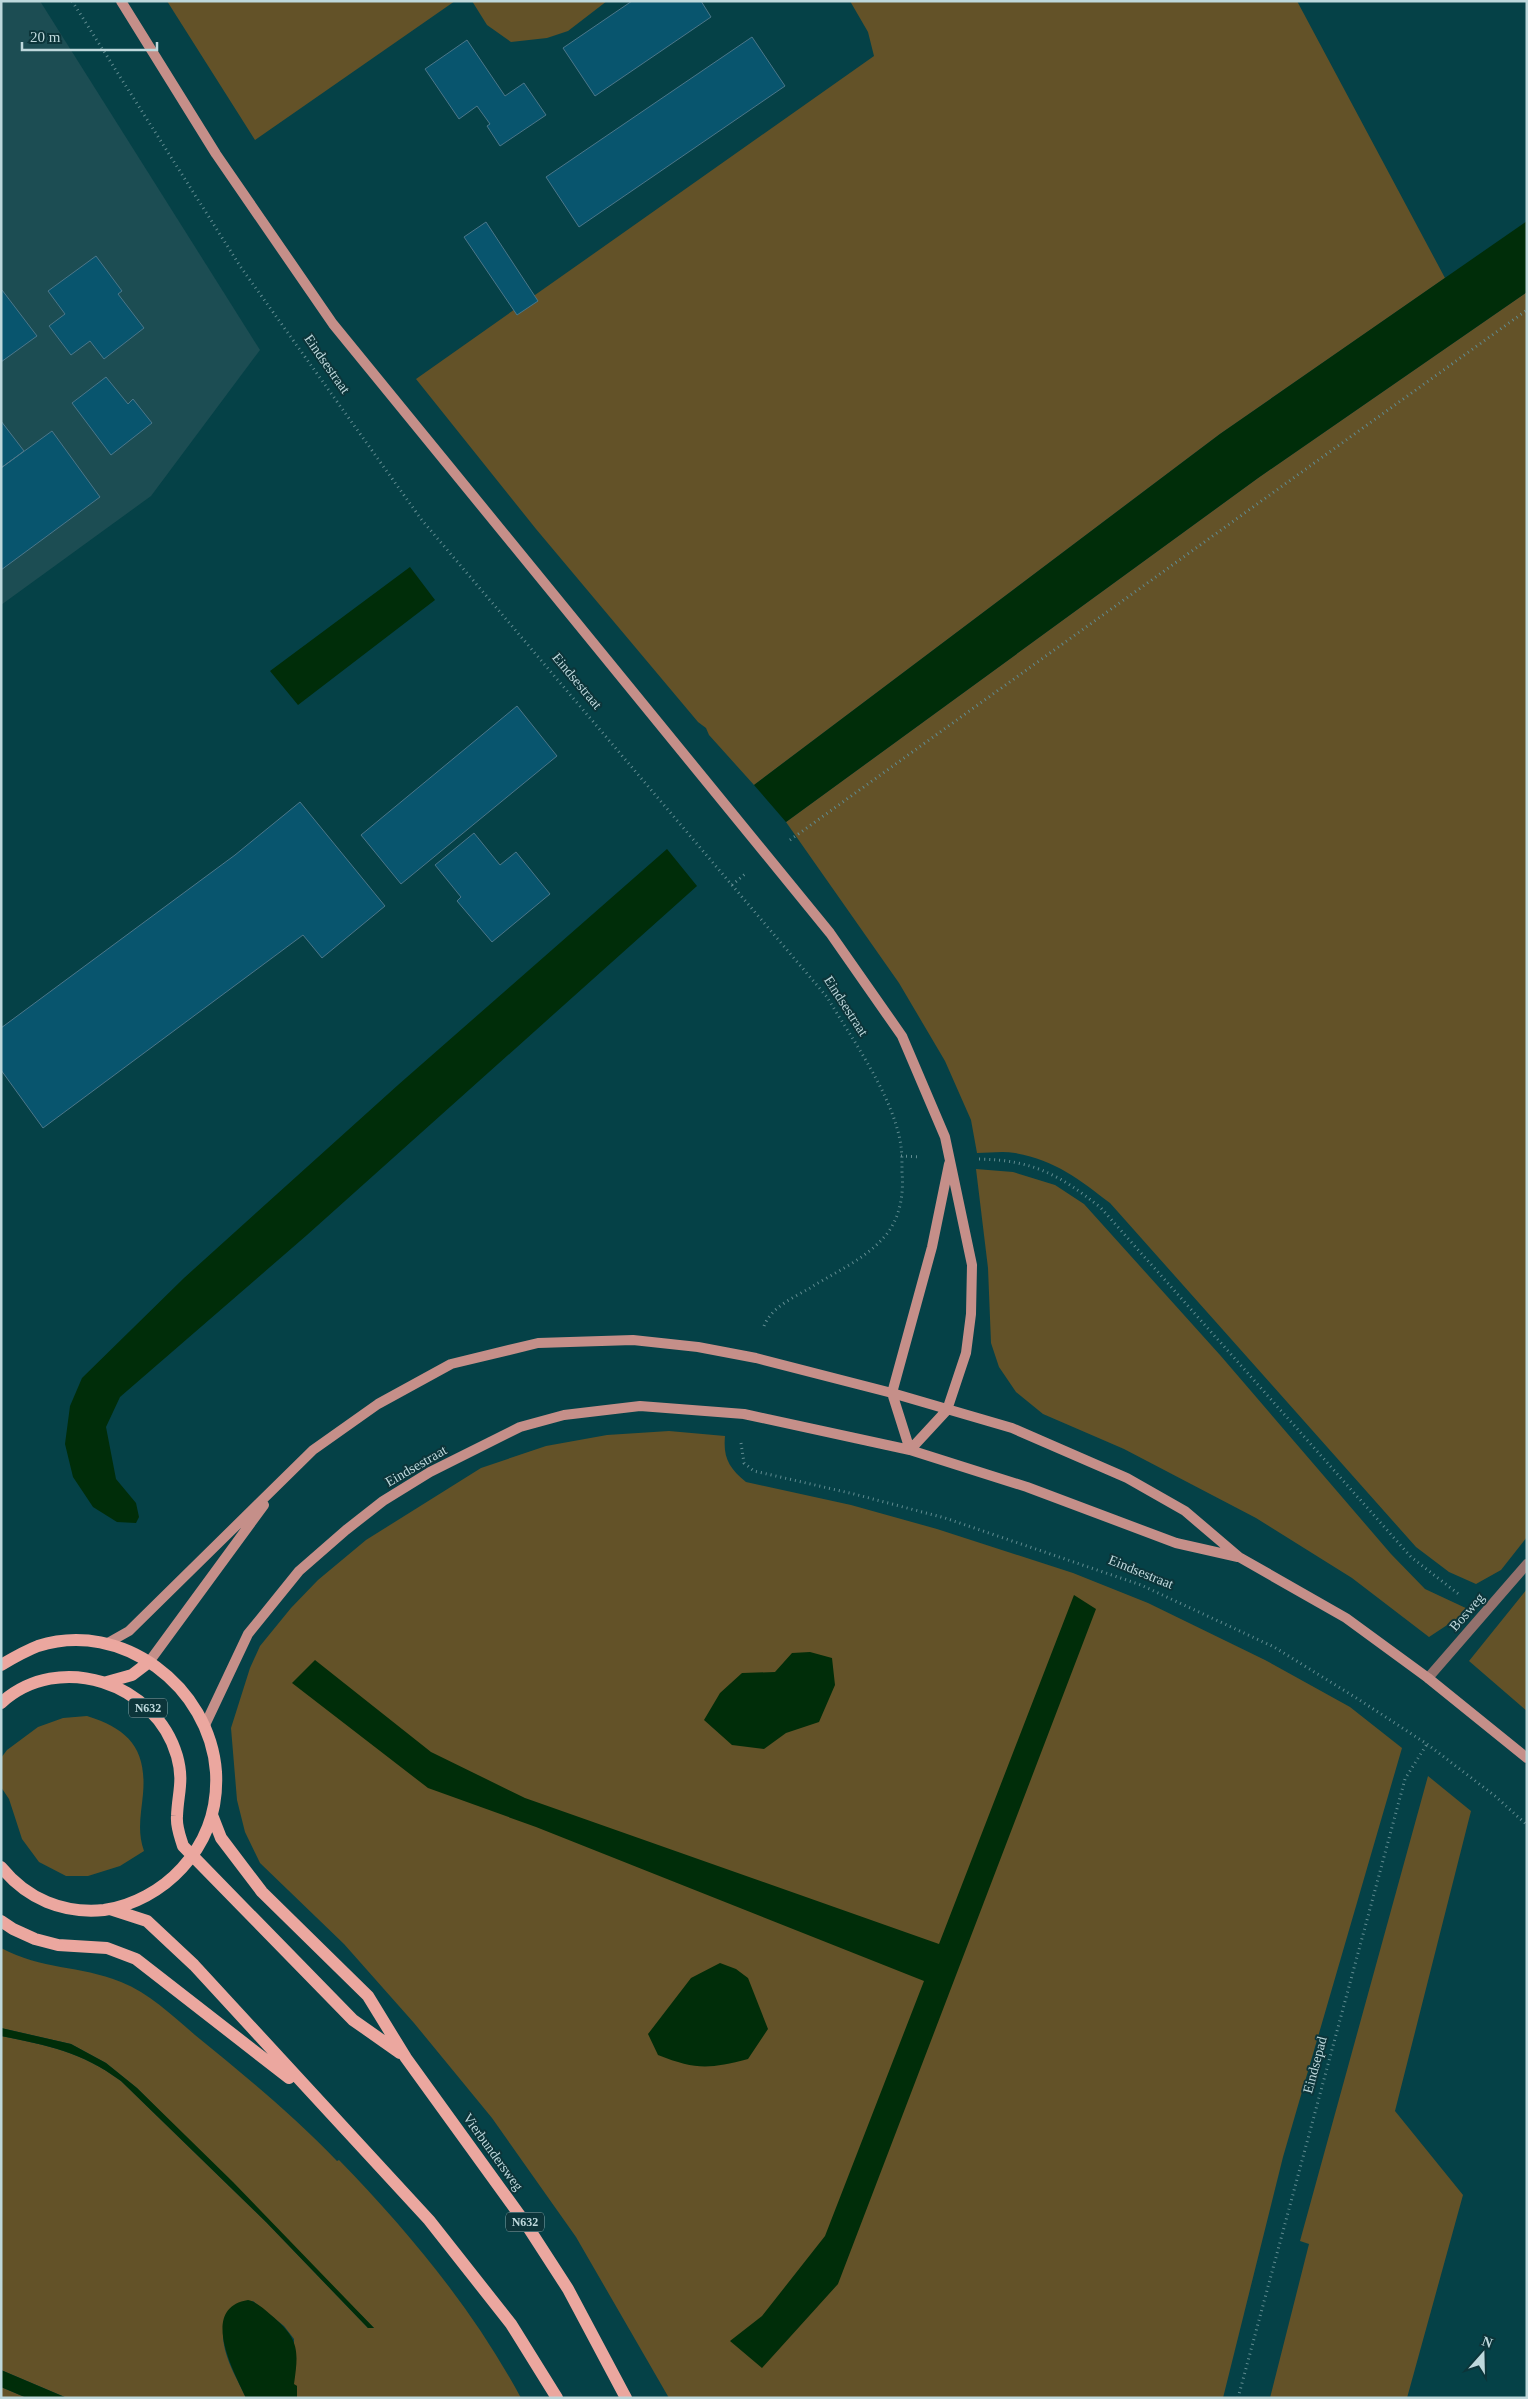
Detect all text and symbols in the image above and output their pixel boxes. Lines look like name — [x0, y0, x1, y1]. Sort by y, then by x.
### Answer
scale bar — [22, 20, 158, 52]
text: 20 m — [30, 29, 61, 45]
street label: Eindsestraat — [301, 332, 353, 396]
street label: Eindsestraat — [549, 650, 605, 712]
street label: Eindsestraat — [821, 973, 871, 1039]
street label: Eindsestraat — [383, 1442, 449, 1490]
street label: Eindsestraat — [1106, 1552, 1176, 1592]
street label: Bosweg — [1447, 1590, 1487, 1634]
road number: N632 — [129, 1699, 167, 1718]
street label: Eindsepad — [1300, 2035, 1330, 2095]
street label: Vierbundersweg — [460, 2111, 526, 2193]
road number: N632 — [506, 2212, 544, 2232]
north arrow — [1458, 2329, 1508, 2379]
text: N — [1480, 2333, 1495, 2351]

